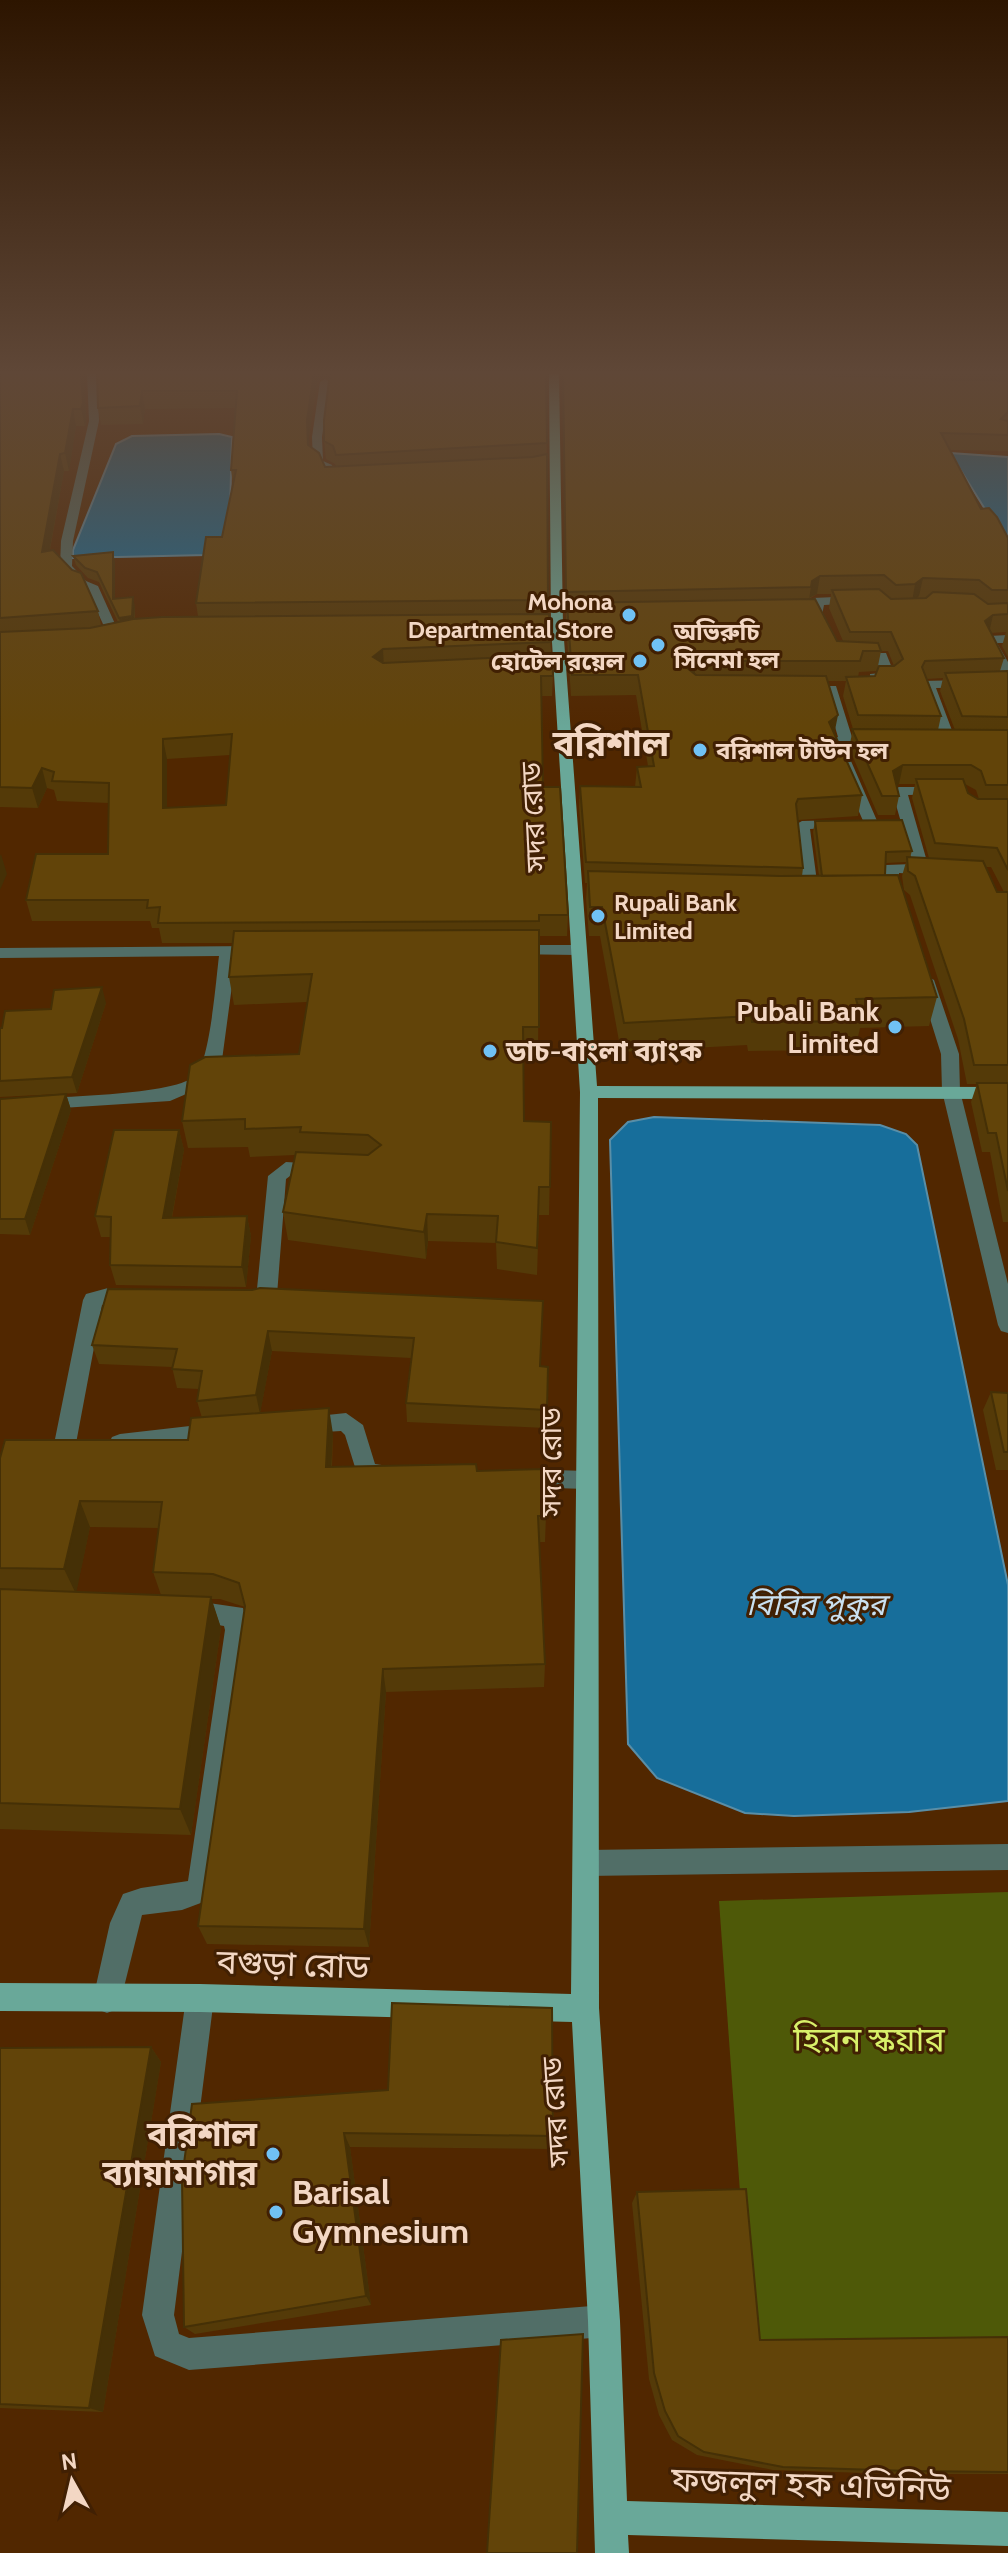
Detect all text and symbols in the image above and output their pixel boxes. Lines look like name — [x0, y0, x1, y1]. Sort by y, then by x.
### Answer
place label: Mohona Departmental Store — [408, 587, 613, 644]
marker: Mohona Departmental Store — [620, 606, 638, 624]
place label: অভিরুচি সিনেমা হল — [673, 617, 780, 674]
marker: অভিরুচি সিনেমা হল — [649, 636, 667, 654]
place label: হোটেল রয়েল — [491, 647, 625, 676]
marker: হোটেল রয়েল — [631, 652, 649, 670]
district label: বরিশাল — [552, 721, 670, 765]
place label: বরিশাল টাউন হল — [715, 736, 889, 765]
marker: বরিশাল টাউন হল — [691, 741, 709, 759]
street label: সদর রোড — [513, 760, 553, 874]
place label: Rupali Bank Limited — [614, 888, 737, 945]
marker: Rupali Bank Limited — [589, 907, 607, 925]
place label: Pubali Bank Limited — [736, 994, 879, 1060]
marker: Pubali Bank Limited — [886, 1018, 904, 1036]
place label: ডাচ-বাংলা ব্যাংক — [505, 1034, 703, 1068]
marker: ডাচ-বাংলা ব্যাংক — [481, 1042, 499, 1060]
street label: সদর রোড — [534, 1406, 568, 1518]
water label: বিবির পুকুর — [746, 1586, 891, 1623]
street label: বগুড়া রোড — [215, 1940, 371, 1988]
park label: হিরন স্কয়ার — [792, 2018, 945, 2060]
street label: সদর রোড — [534, 2055, 576, 2169]
place label: বরিশাল ব্যায়ামাগার — [102, 2113, 258, 2194]
marker: বরিশাল ব্যায়ামাগার — [264, 2145, 282, 2163]
place label: Barisal Gymnesium — [292, 2171, 469, 2252]
marker: Barisal Gymnesium — [267, 2203, 285, 2221]
north arrow — [32, 2441, 112, 2521]
text: N — [60, 2447, 79, 2476]
street label: ফজলুল হক এভিনিউ — [670, 2458, 952, 2510]

